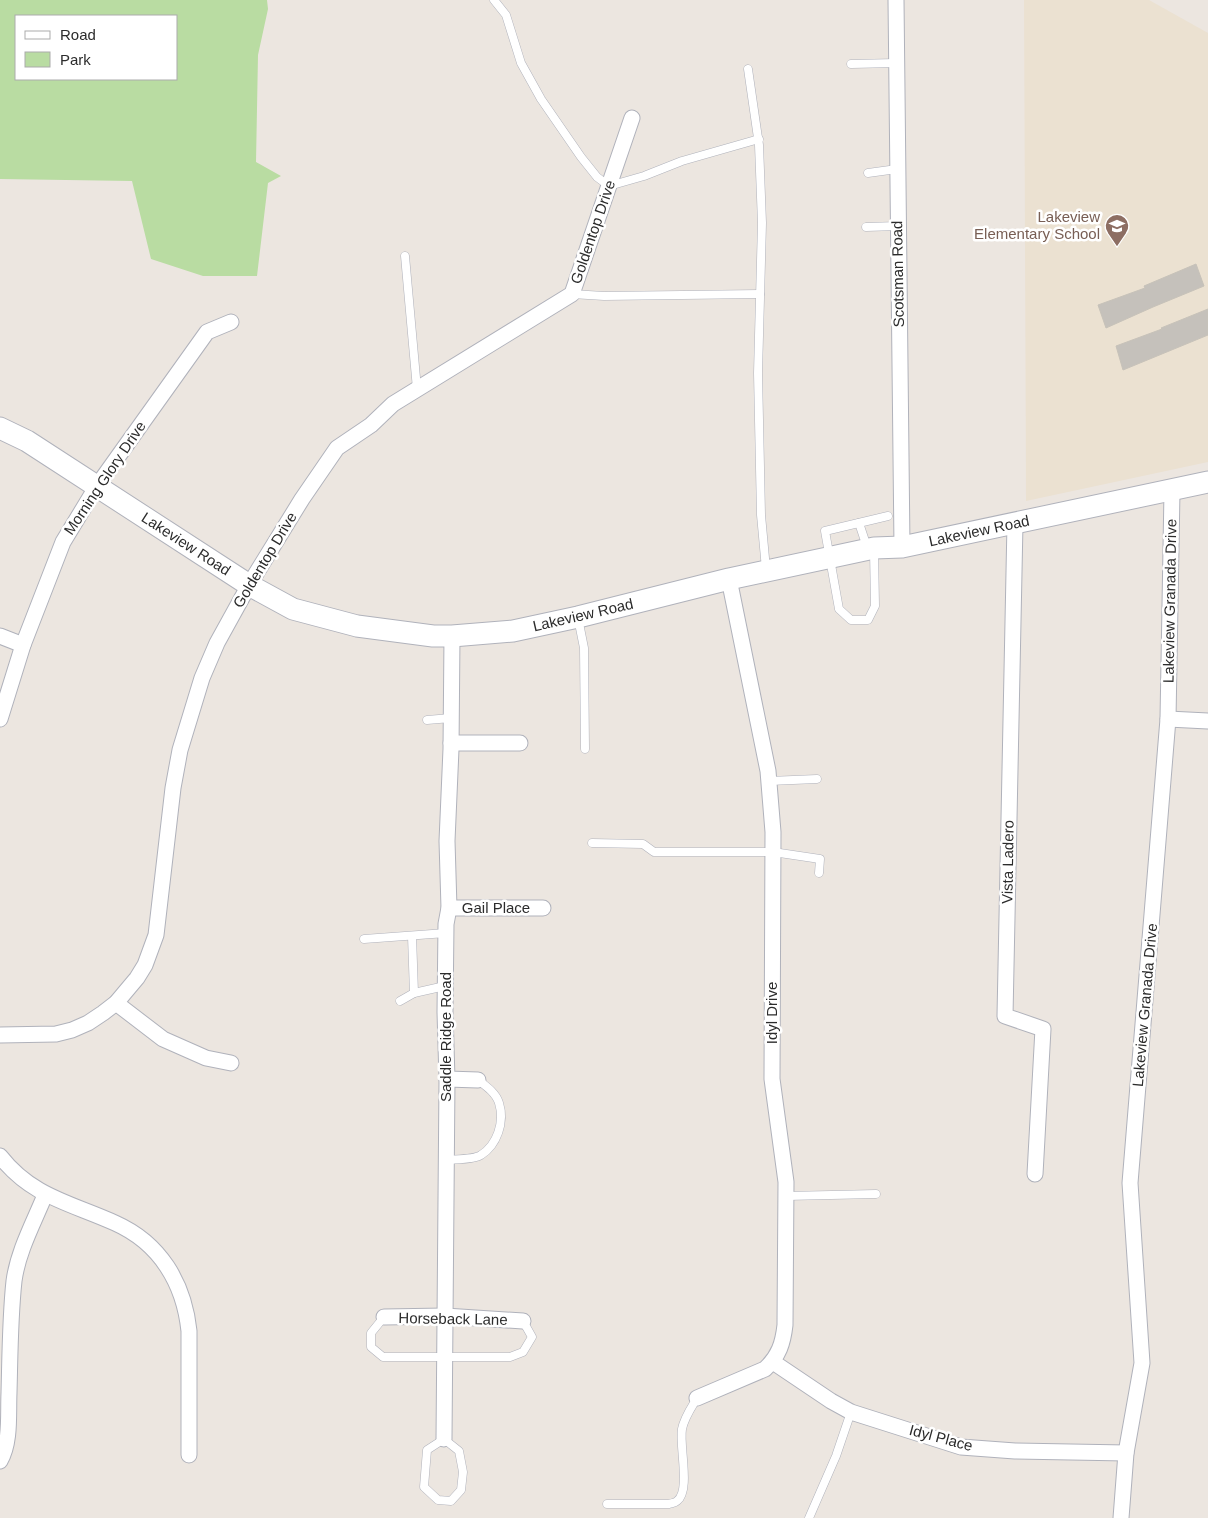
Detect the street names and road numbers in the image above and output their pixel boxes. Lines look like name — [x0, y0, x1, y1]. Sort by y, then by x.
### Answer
street label: Goldentop Drive — [567, 178, 618, 286]
street label: Scotsman Road — [888, 221, 907, 328]
street label: Morning Glory Drive — [60, 418, 149, 538]
street label: Lakeview Road — [139, 509, 234, 579]
street label: Goldentop Drive — [229, 509, 300, 611]
street label: Lakeview Road — [927, 512, 1031, 549]
street label: Lakeview Granada Drive — [1160, 519, 1179, 683]
street label: Lakeview Road — [531, 595, 635, 634]
street label: Vista Ladero — [998, 820, 1017, 904]
street label: Gail Place — [462, 899, 530, 916]
street label: Lakeview Granada Drive — [1129, 922, 1160, 1088]
street label: Saddle Ridge Road — [437, 972, 454, 1102]
street label: Idyl Drive — [763, 982, 780, 1044]
street label: Horseback Lane — [398, 1309, 508, 1328]
street label: Idyl Place — [908, 1421, 975, 1454]

